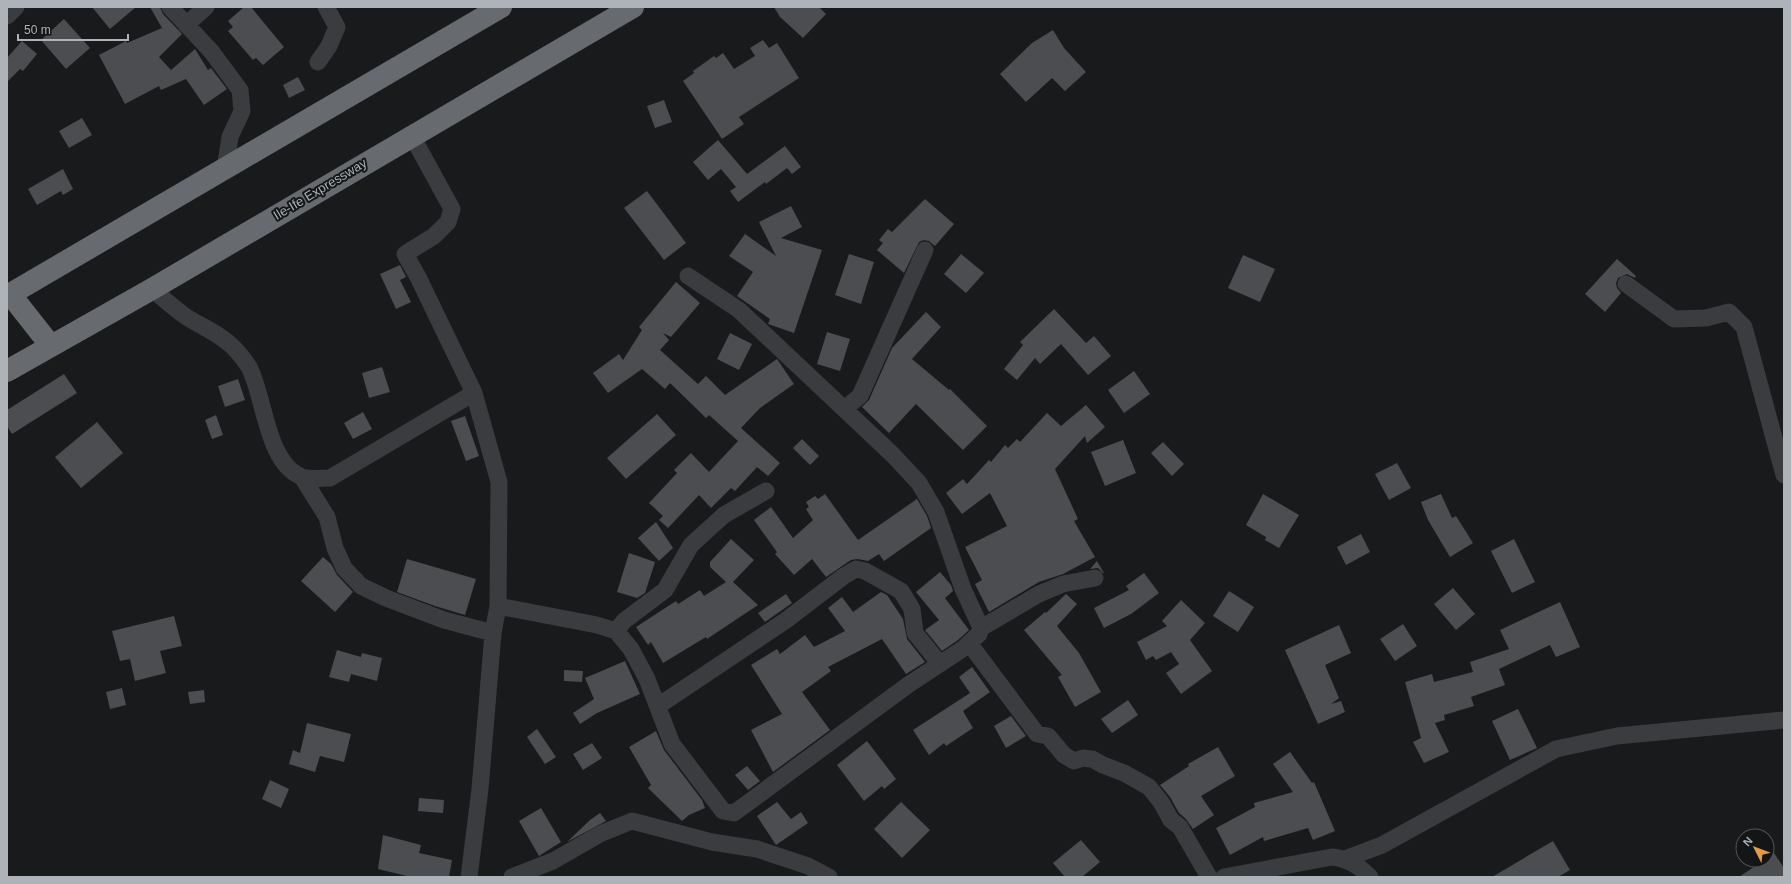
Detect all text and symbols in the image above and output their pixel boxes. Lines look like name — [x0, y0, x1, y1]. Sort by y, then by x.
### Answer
scale bar — [18, 16, 128, 42]
text: 50 m — [24, 23, 51, 37]
street label: Ile-Ife Expressway — [271, 155, 370, 223]
north arrow — [1735, 828, 1775, 868]
text: N — [1740, 834, 1755, 848]

